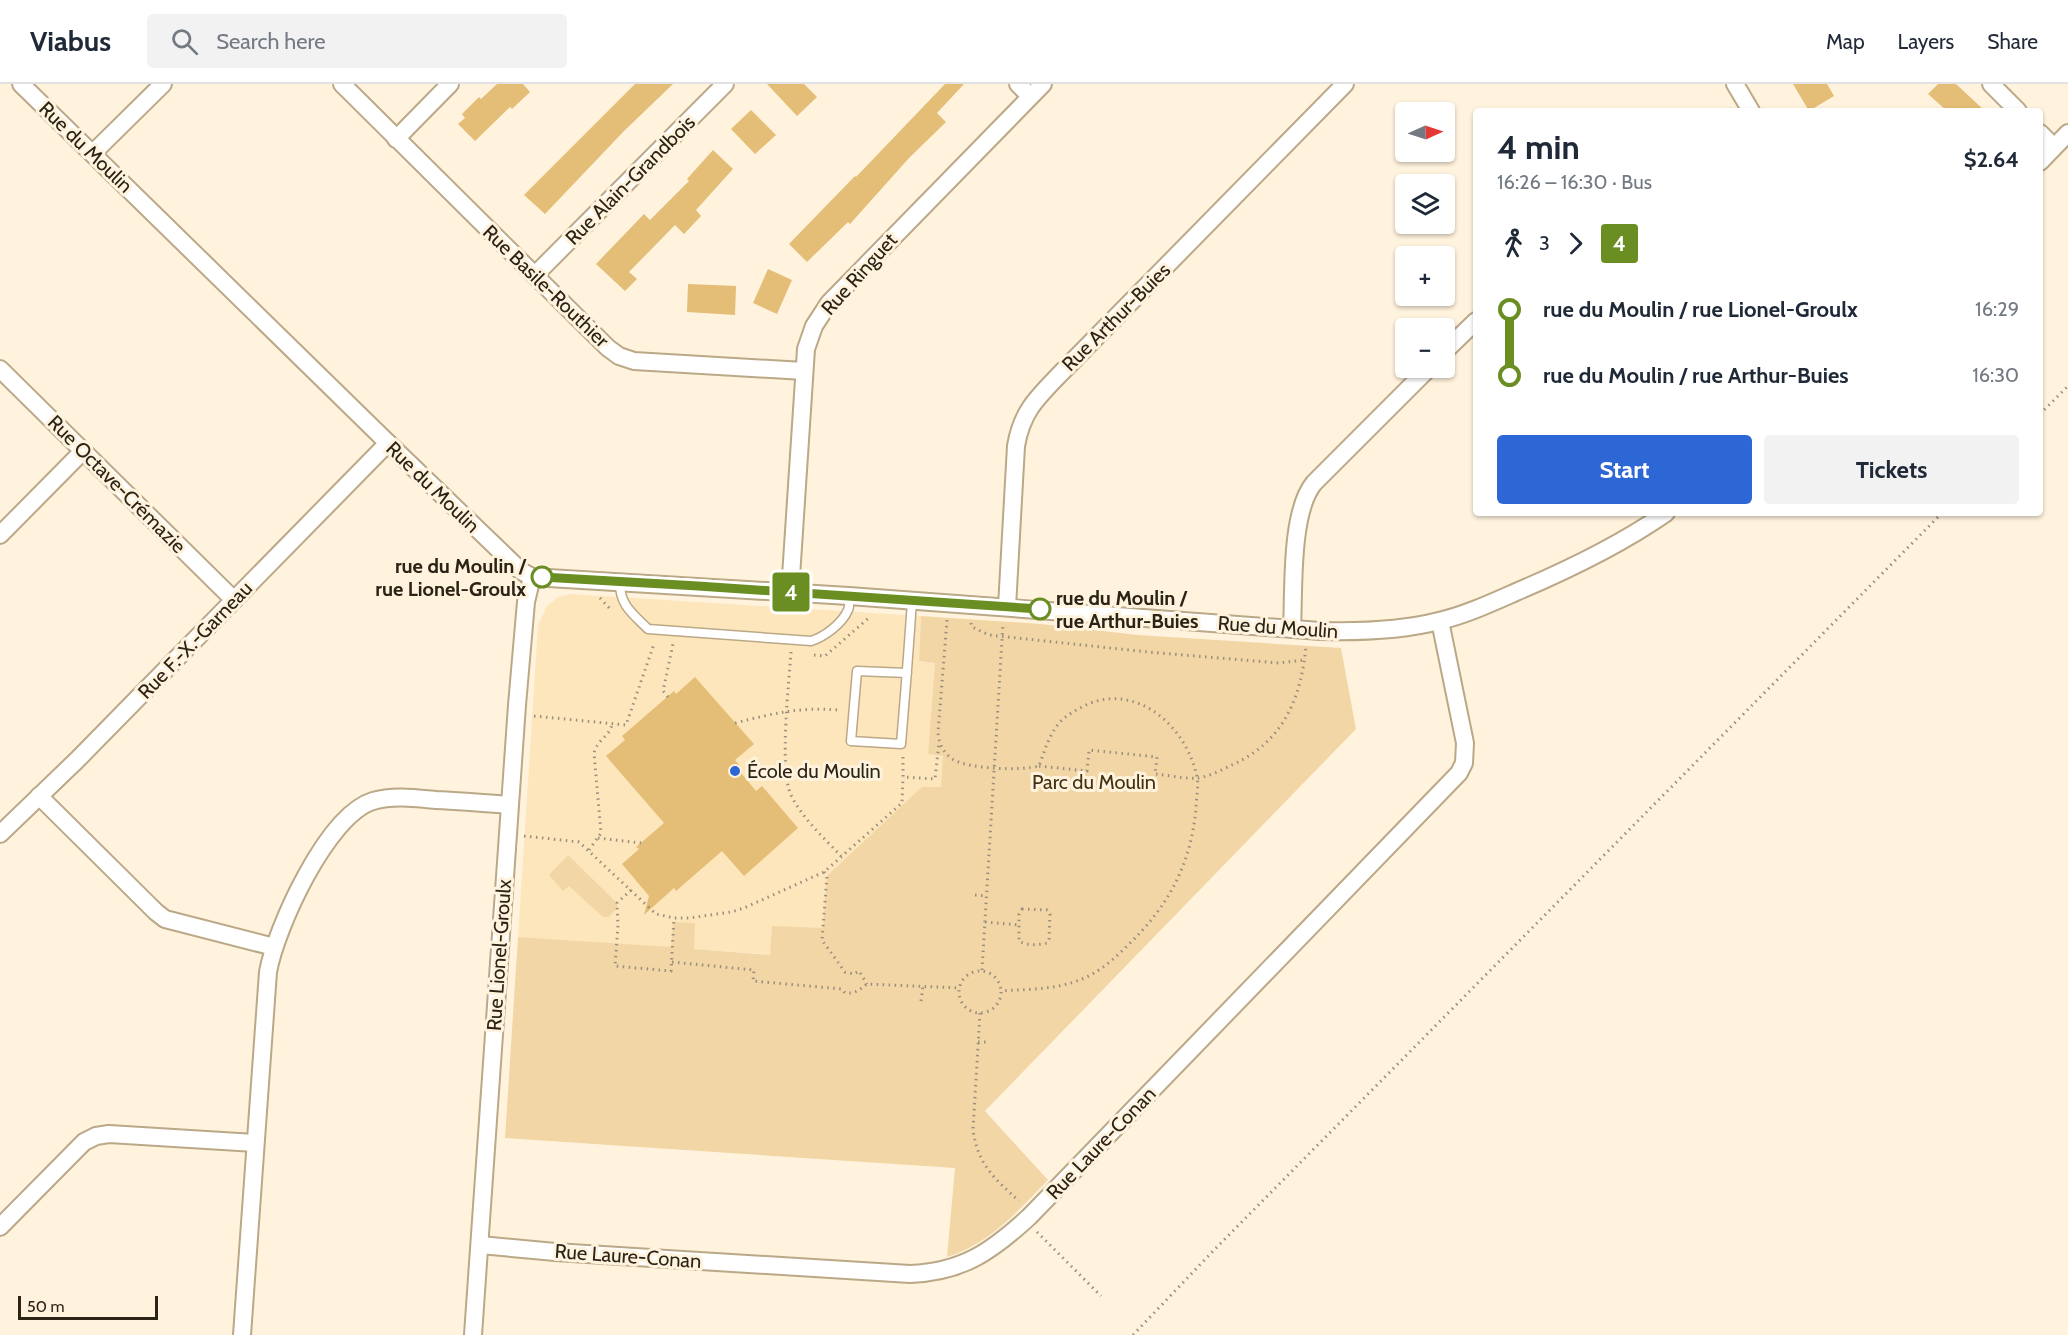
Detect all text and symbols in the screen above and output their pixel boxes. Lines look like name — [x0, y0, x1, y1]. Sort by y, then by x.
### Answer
search box — [147, 14, 567, 68]
text: Viabus — [30, 24, 111, 58]
icon: search — [168, 25, 201, 58]
text: Search here — [216, 28, 325, 55]
text: Map — [1826, 29, 1865, 54]
text: Layers — [1898, 29, 1954, 54]
text: Share — [1987, 29, 2038, 54]
street label: Rue du Moulin — [34, 96, 138, 198]
north arrow — [1395, 102, 1455, 162]
map controls — [1395, 102, 1455, 378]
street label: Rue Alain-Grandbois — [560, 110, 700, 250]
text: 4 min — [1497, 127, 1580, 167]
text: $2.64 — [1964, 146, 2019, 173]
text: 16:26 – 16:30 · Bus — [1497, 170, 1652, 194]
button: layers — [1395, 174, 1455, 234]
street label: Rue Basile-Routhier — [478, 220, 615, 353]
icon: walk — [1497, 227, 1530, 260]
icon: forward — [1559, 227, 1592, 260]
street label: Rue Ringuet — [816, 228, 902, 320]
text: 3 — [1539, 231, 1550, 255]
text: 4 — [1613, 231, 1626, 256]
button: + — [1395, 246, 1455, 306]
street label: Rue Arthur-Buies — [1057, 258, 1175, 376]
text: rue du Moulin / rue Lionel-Groulx — [1543, 296, 1858, 323]
text: 16:29 — [1975, 297, 2019, 321]
button: − — [1395, 318, 1455, 378]
text: rue du Moulin / rue Arthur-Buies — [1543, 362, 1849, 389]
text: 16:30 — [1972, 363, 2019, 387]
street label: Rue Octave-Crémazie — [43, 410, 191, 558]
button: Start — [1497, 435, 1752, 504]
button: Tickets — [1764, 435, 2019, 504]
street label: Rue du Moulin — [381, 436, 485, 538]
place label: rue du Moulin / rue Lionel-Groulx — [375, 554, 527, 601]
marker: rue du Moulin / rue Lionel-Groulx — [531, 566, 553, 588]
line badge: 4 — [772, 572, 810, 612]
street label: Rue F.-X.-Garneau — [133, 576, 257, 704]
text: 4 — [784, 580, 798, 605]
place label: rue du Moulin / rue Arthur-Buies — [1056, 586, 1198, 633]
marker: rue du Moulin / rue Arthur-Buies — [1029, 598, 1051, 620]
street label: Rue du Moulin — [1217, 611, 1339, 643]
place label: École du Moulin — [747, 759, 881, 783]
marker: École du Moulin — [728, 764, 742, 778]
park label: Parc du Moulin — [1032, 770, 1156, 794]
street label: Rue Lionel-Groulx — [482, 878, 516, 1032]
street label: Rue Laure-Conan — [1041, 1082, 1161, 1204]
street label: Rue Laure-Conan — [554, 1239, 702, 1273]
scale bar — [18, 1293, 158, 1320]
text: 50 m — [27, 1297, 64, 1316]

